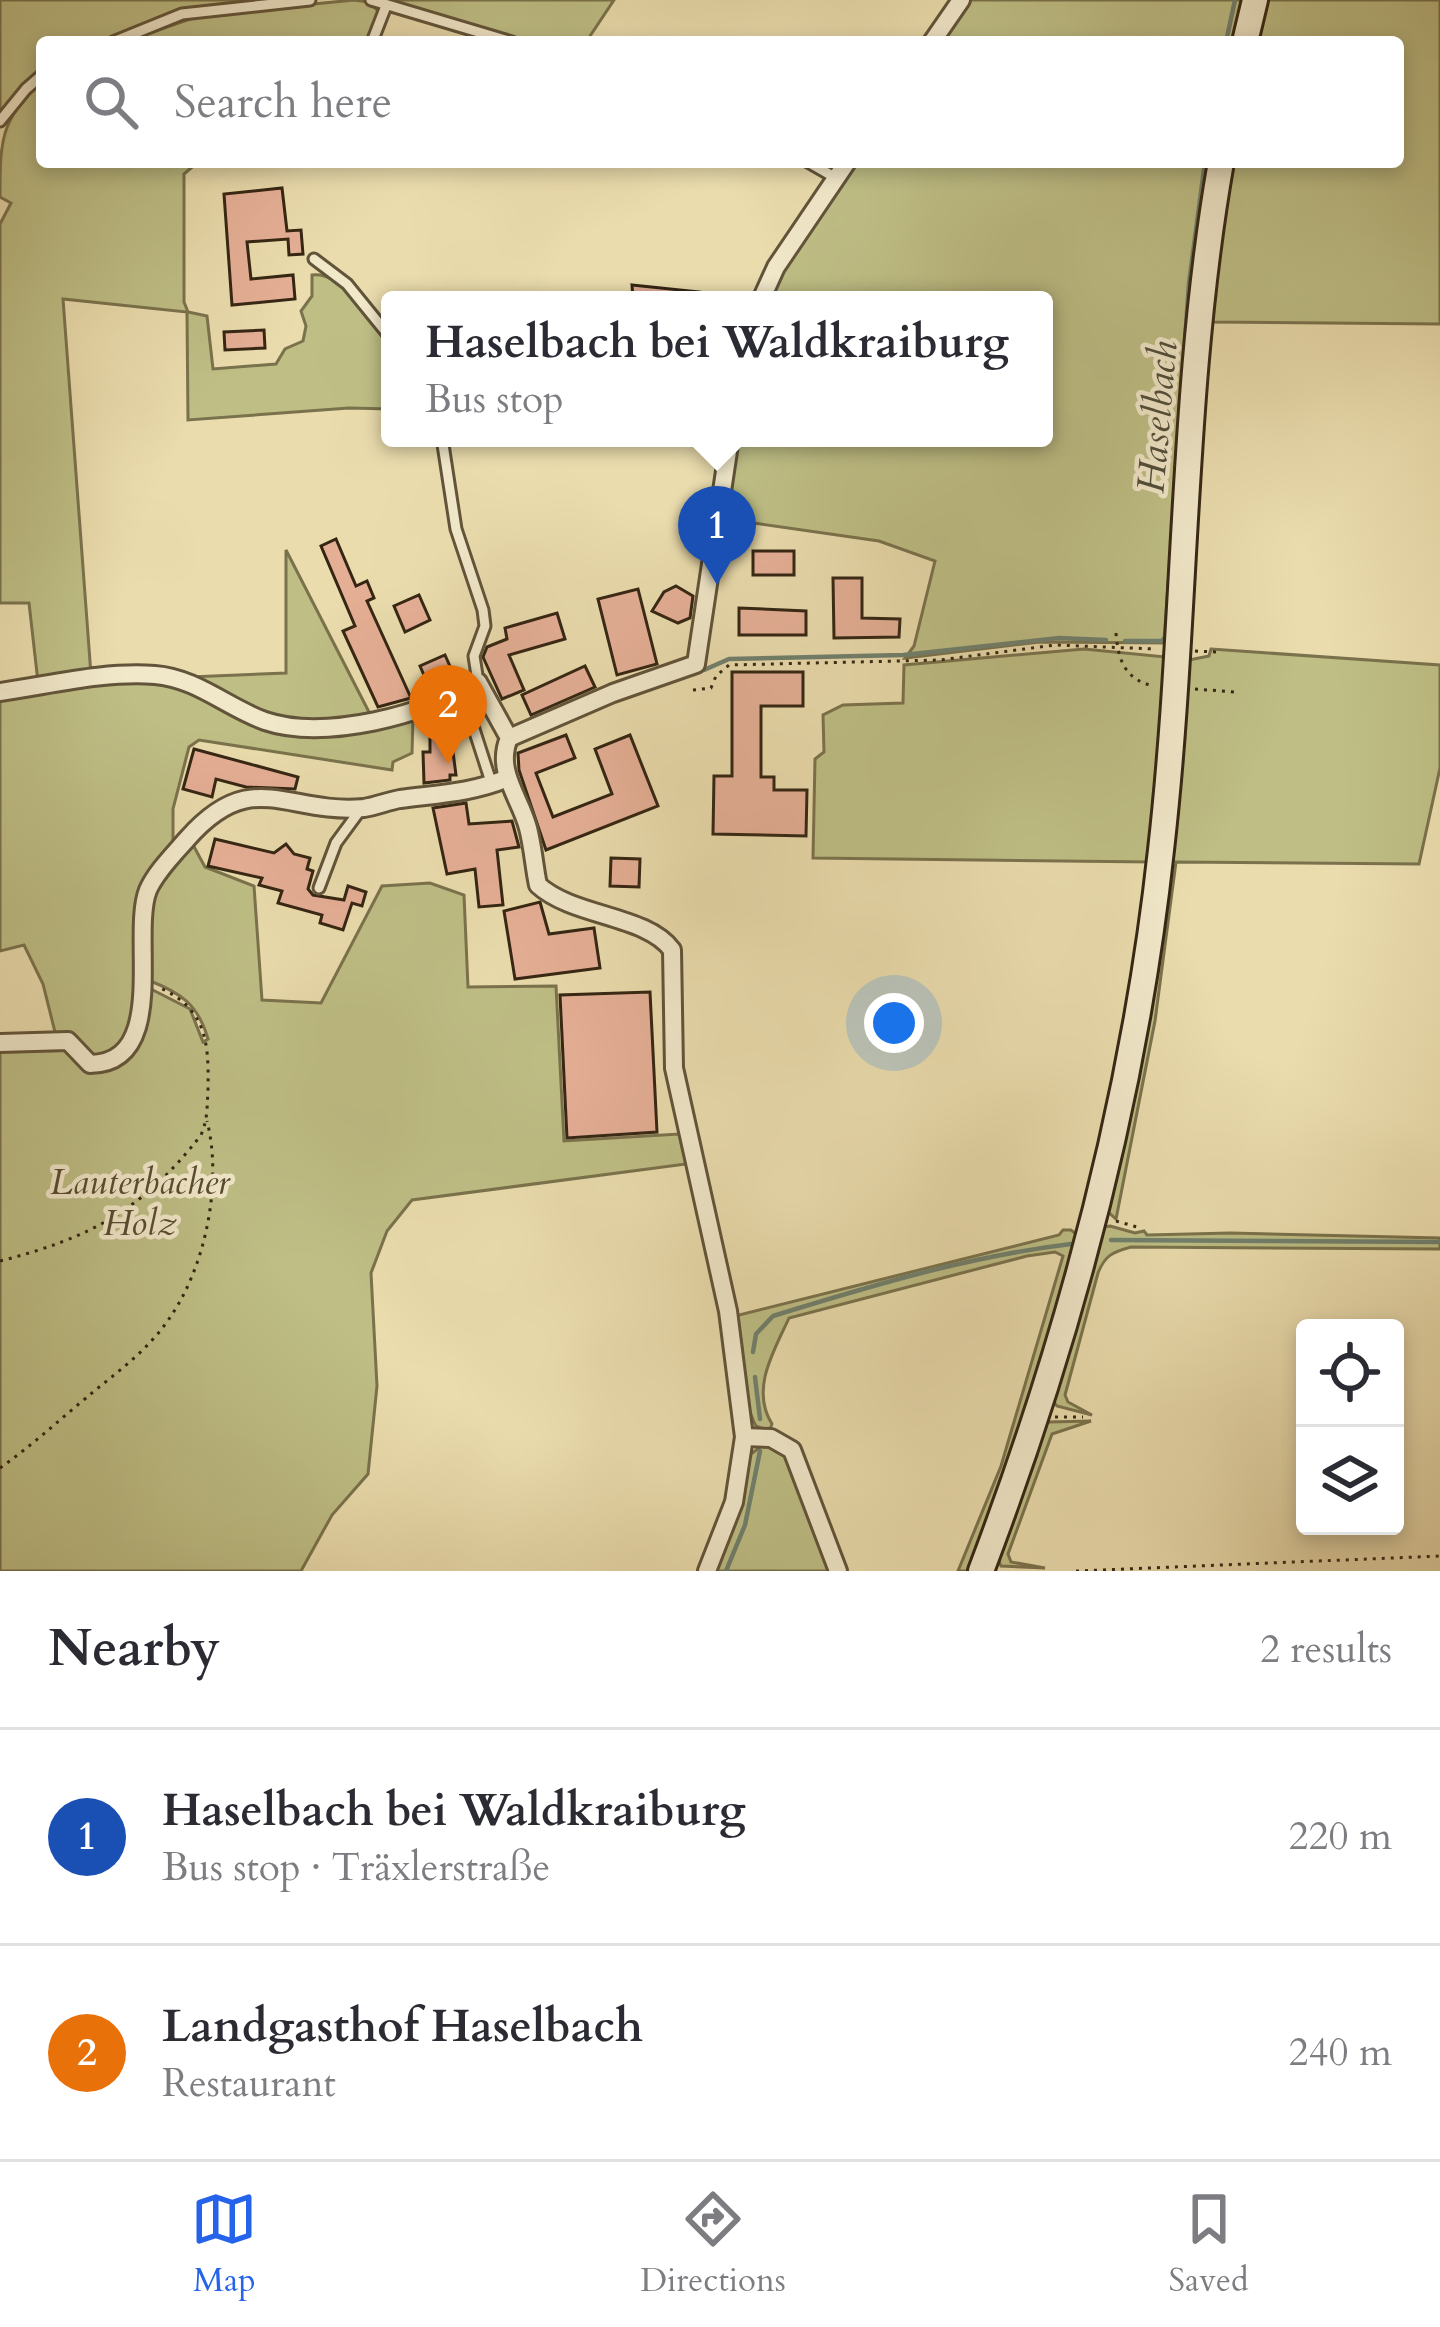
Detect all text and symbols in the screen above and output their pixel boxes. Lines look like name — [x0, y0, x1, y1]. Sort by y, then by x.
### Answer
search box — [36, 36, 1404, 168]
icon: search — [78, 69, 144, 135]
text: Search here — [174, 72, 392, 133]
popup — [381, 291, 1053, 447]
text: Haselbach bei Waldkraiburg — [425, 312, 1009, 373]
water label: Haselbach — [1124, 338, 1191, 496]
text: Bus stop — [425, 373, 564, 426]
pin: 1 — [678, 486, 756, 585]
pin: 2 — [409, 665, 487, 764]
your location — [864, 993, 924, 1053]
park label: Lauterbacher Holz — [50, 1158, 231, 1248]
map controls — [1296, 1319, 1404, 1535]
button: locate — [1296, 1319, 1404, 1427]
button: layers — [1296, 1427, 1404, 1535]
text: Nearby — [48, 1614, 220, 1684]
text: 2 results — [1260, 1623, 1392, 1676]
text: Haselbach bei Waldkraiburg — [162, 1780, 746, 1841]
text: 1 — [77, 1810, 97, 1863]
text: 220 m — [1289, 1810, 1392, 1863]
text: Bus stop · Träxlerstraße — [162, 1841, 550, 1894]
text: Landgasthof Haselbach — [162, 1996, 643, 2057]
text: 2 — [77, 2026, 97, 2079]
text: 240 m — [1289, 2026, 1392, 2079]
text: Restaurant — [162, 2057, 336, 2110]
tab: Map — [191, 2186, 257, 2303]
tab: Directions — [640, 2186, 786, 2303]
tab: Saved — [1169, 2186, 1249, 2303]

